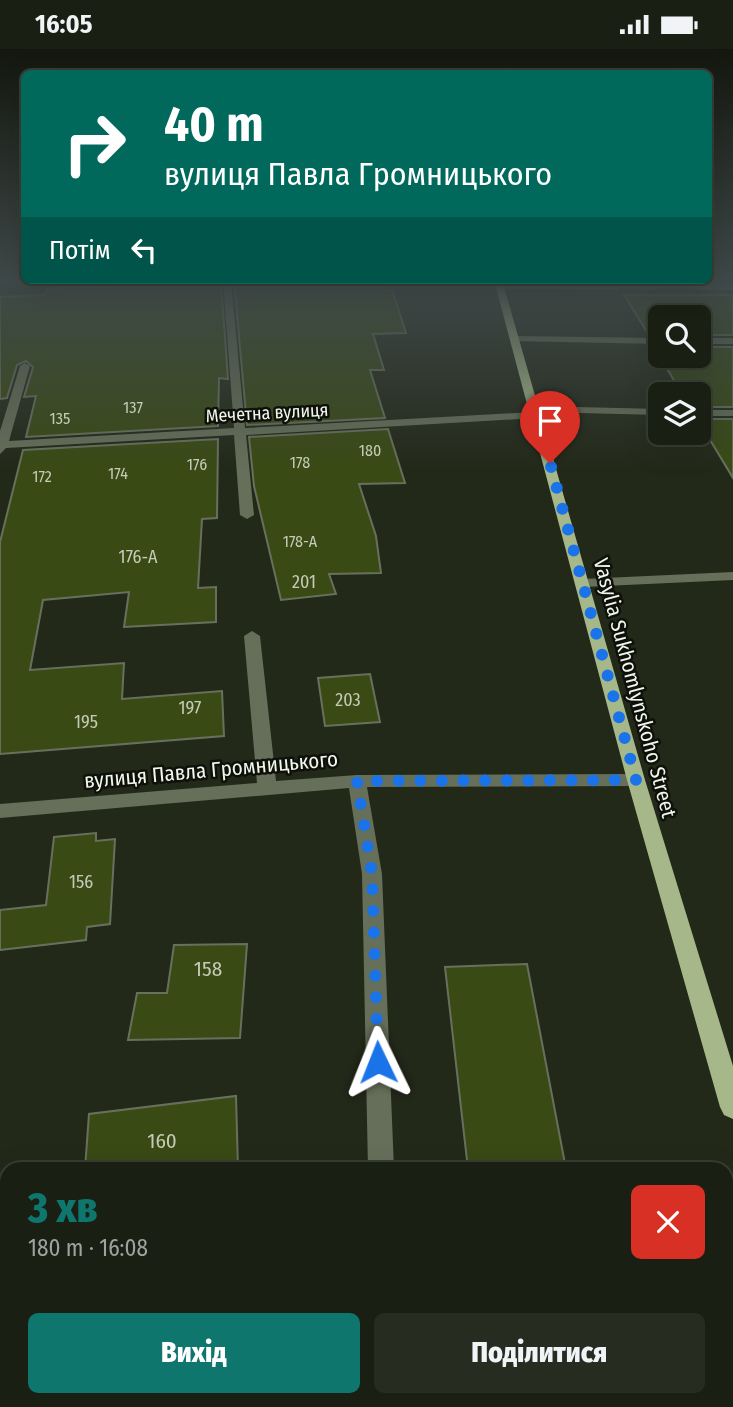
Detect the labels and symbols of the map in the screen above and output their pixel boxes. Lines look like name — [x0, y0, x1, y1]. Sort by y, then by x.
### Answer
pin — [520, 391, 580, 463]
house number: 137 — [123, 398, 143, 417]
street label: Мечетна вулиця — [205, 399, 329, 427]
house number: 135 — [50, 409, 70, 428]
house number: 180 — [359, 441, 381, 460]
house number: 178 — [290, 453, 310, 472]
house number: 176 — [187, 455, 207, 474]
house number: 174 — [108, 464, 128, 483]
house number: 172 — [32, 467, 52, 486]
house number: 178-А — [283, 532, 318, 551]
house number: 176-А — [119, 546, 158, 568]
street label: Vasylia Sukhomlynskoho Street — [588, 555, 682, 821]
house number: 201 — [292, 571, 316, 593]
house number: 203 — [335, 689, 361, 711]
house number: 197 — [179, 697, 201, 719]
house number: 195 — [74, 711, 98, 733]
street label: вулиця Павла Громницького — [83, 746, 339, 794]
house number: 156 — [69, 871, 93, 893]
house number: 158 — [194, 956, 222, 982]
position arrow — [341, 1025, 415, 1099]
house number: 160 — [147, 1128, 177, 1154]

